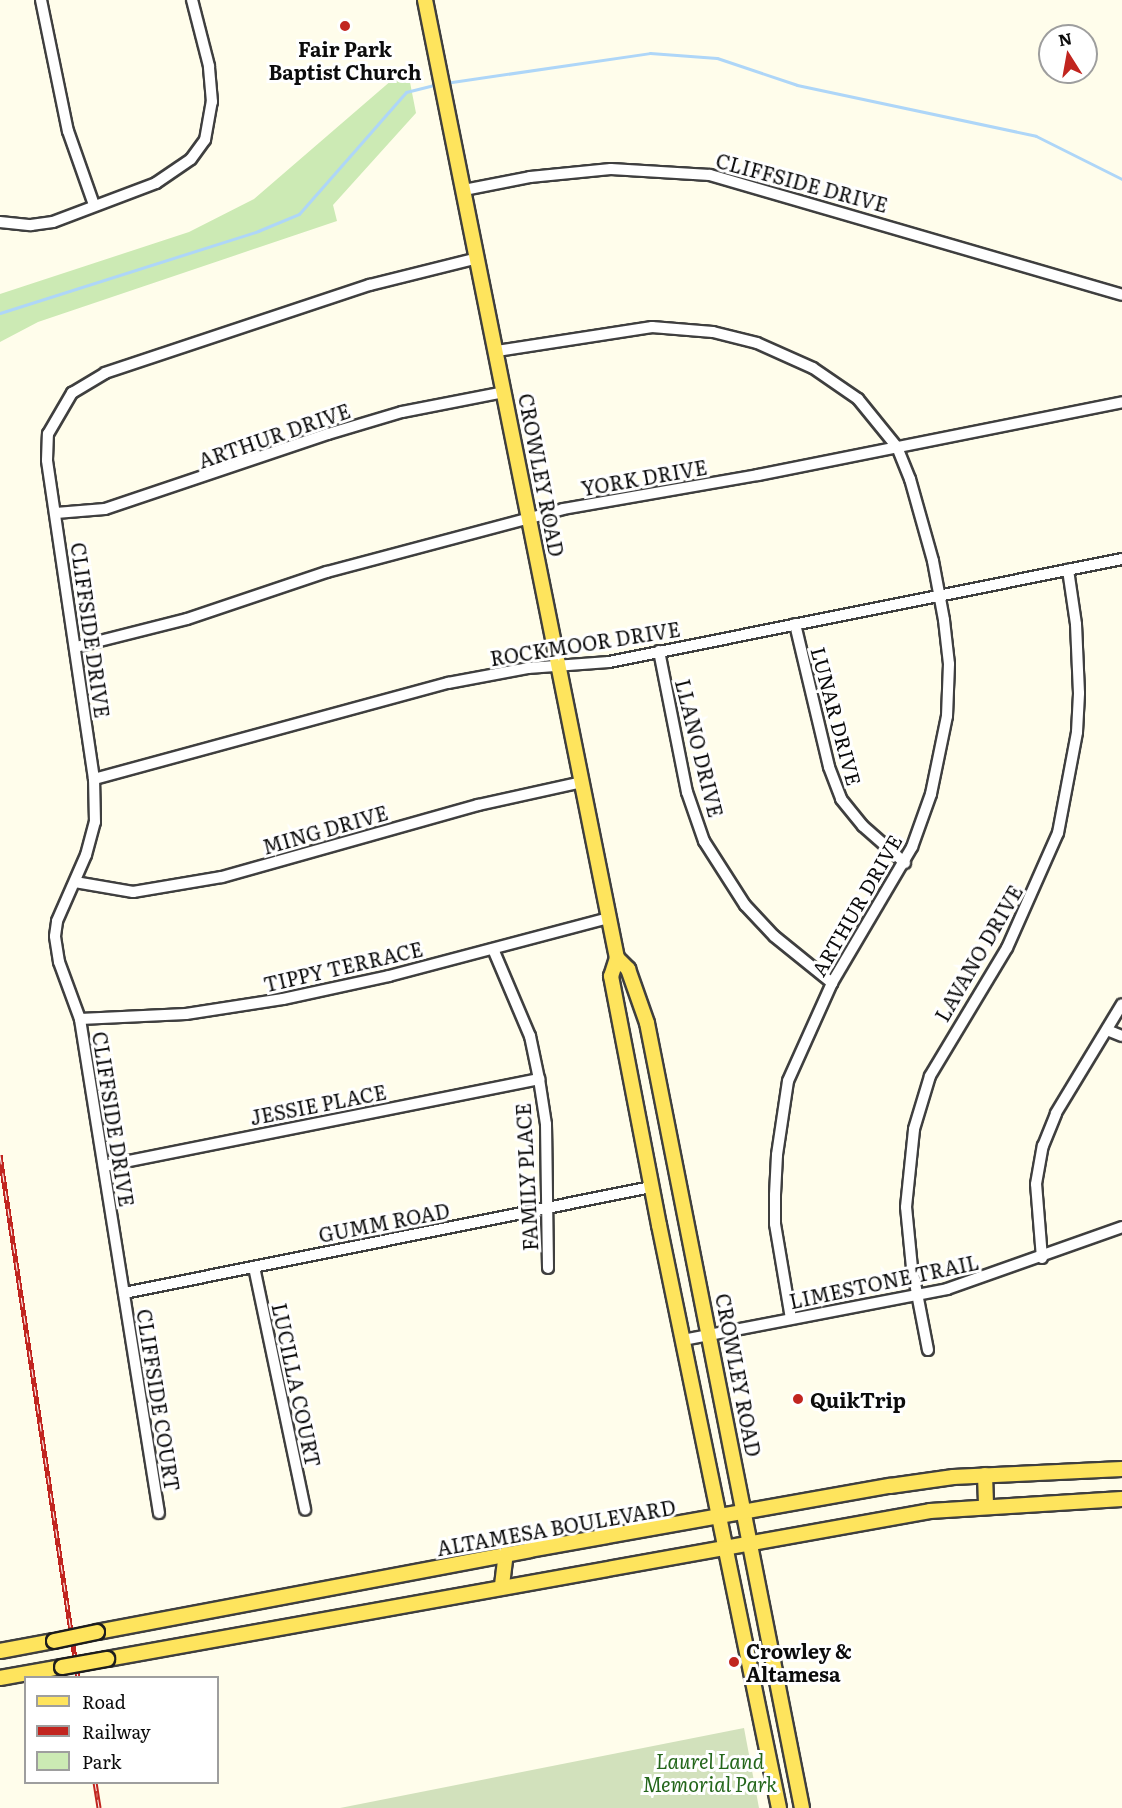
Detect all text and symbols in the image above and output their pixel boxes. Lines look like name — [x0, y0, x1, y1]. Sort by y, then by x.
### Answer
marker: Fair Park Baptist Church — [338, 19, 352, 33]
north arrow — [1038, 24, 1098, 84]
text: N — [1056, 25, 1074, 51]
place label: Fair Park Baptist Church — [269, 36, 421, 83]
street label: CLIFFSIDE DRIVE — [713, 148, 891, 216]
street label: CROWLEY ROAD — [514, 391, 570, 559]
street label: ARTHUR DRIVE — [195, 398, 353, 472]
street label: YORK DRIVE — [579, 454, 709, 500]
street label: CLIFFSIDE DRIVE — [67, 541, 115, 719]
street label: ROCKMOOR DRIVE — [488, 616, 682, 670]
street label: LUNAR DRIVE — [807, 644, 867, 788]
street label: LLANO DRIVE — [671, 677, 729, 819]
street label: MING DRIVE — [260, 800, 390, 858]
street label: ARTHUR DRIVE — [806, 830, 906, 980]
street label: LAVANO DRIVE — [929, 881, 1027, 1025]
street label: TIPPY TERRACE — [261, 936, 425, 996]
street label: CLIFFSIDE DRIVE — [88, 1030, 140, 1208]
street label: JESSIE PLACE — [248, 1079, 388, 1129]
street label: FAMILY PLACE — [510, 1102, 542, 1252]
street label: GUMM ROAD — [316, 1198, 452, 1246]
street label: LIMESTONE TRAIL — [787, 1249, 981, 1313]
street label: CROWLEY ROAD — [711, 1291, 767, 1459]
street label: LUCILLA COURT — [268, 1301, 326, 1469]
street label: CLIFFSIDE COURT — [133, 1307, 185, 1493]
place label: QuikTrip — [810, 1387, 906, 1411]
marker: QuikTrip — [791, 1392, 805, 1406]
street label: ALTAMESA BOULEVARD — [435, 1494, 677, 1560]
place label: Crowley & Altamesa — [746, 1638, 852, 1685]
marker: Crowley & Altamesa — [727, 1655, 741, 1669]
legend — [24, 1676, 219, 1784]
text: Road — [82, 1688, 126, 1715]
text: Railway — [82, 1718, 151, 1745]
text: Park — [82, 1748, 121, 1775]
park label: Laurel Land Memorial Park — [643, 1748, 777, 1795]

